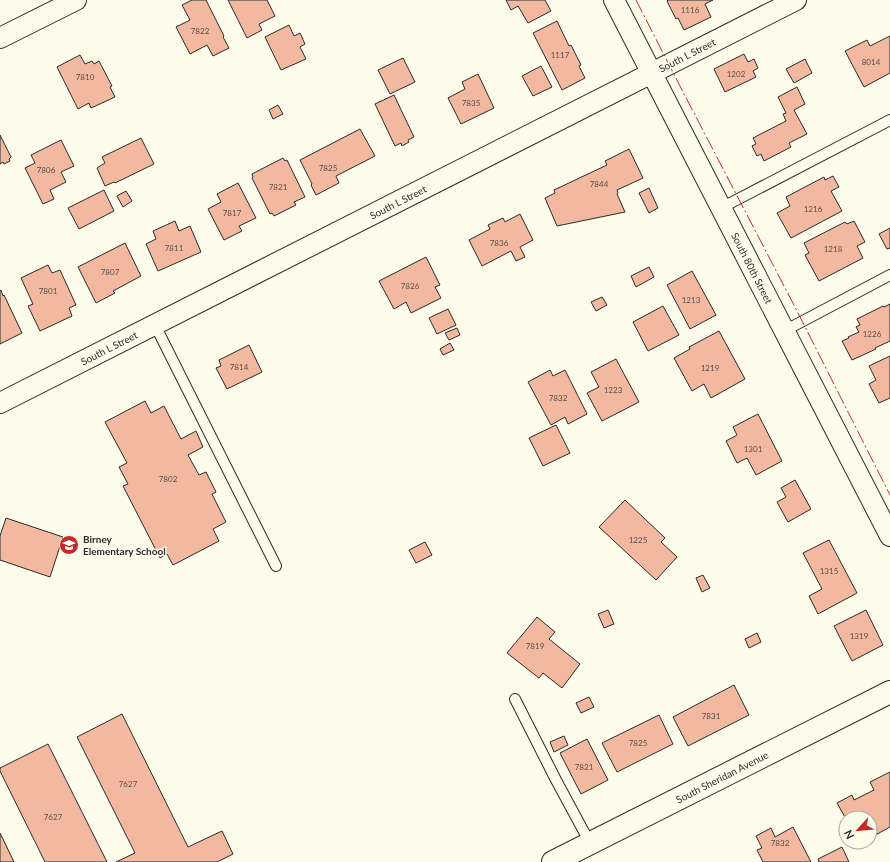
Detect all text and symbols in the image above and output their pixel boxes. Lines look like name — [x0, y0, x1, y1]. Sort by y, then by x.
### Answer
house number: 1116 — [681, 5, 700, 15]
house number: 7822 — [191, 26, 210, 36]
street label: South L Street — [657, 35, 718, 74]
house number: 1117 — [551, 50, 570, 60]
house number: 8014 — [862, 57, 881, 67]
house number: 1202 — [727, 69, 746, 79]
house number: 7810 — [76, 72, 95, 82]
house number: 7835 — [462, 98, 481, 108]
house number: 7825 — [319, 163, 338, 173]
house number: 7806 — [37, 165, 56, 175]
house number: 7844 — [590, 179, 609, 189]
house number: 7821 — [269, 182, 288, 192]
street label: South L Street — [368, 182, 429, 221]
house number: 1216 — [804, 204, 823, 214]
house number: 7817 — [223, 208, 242, 218]
street label: South 80th Street — [729, 231, 775, 306]
house number: 7836 — [490, 238, 509, 248]
house number: 7811 — [165, 243, 184, 253]
house number: 1218 — [824, 244, 843, 254]
house number: 7807 — [101, 267, 120, 277]
house number: 7826 — [401, 281, 420, 291]
house number: 7801 — [39, 286, 58, 296]
house number: 1213 — [682, 295, 701, 305]
street label: South L Street — [79, 328, 140, 367]
house number: 1226 — [863, 329, 882, 339]
house number: 7814 — [230, 362, 249, 372]
house number: 1219 — [701, 363, 720, 373]
house number: 1223 — [604, 385, 623, 395]
house number: 7832 — [549, 393, 568, 403]
house number: 1301 — [744, 444, 763, 454]
house number: 7802 — [159, 474, 178, 484]
place label: Birney Elementary School — [83, 533, 166, 557]
school or university icon: Birney Elementary School — [58, 534, 80, 556]
house number: 1225 — [629, 535, 648, 545]
house number: 1315 — [820, 566, 839, 576]
house number: 1319 — [850, 631, 869, 641]
house number: 7819 — [526, 641, 545, 651]
house number: 7831 — [702, 711, 721, 721]
house number: 7825 — [629, 738, 648, 748]
street label: South Sheridan Avenue — [674, 748, 770, 806]
house number: 7821 — [575, 762, 594, 772]
house number: 7627 — [119, 779, 138, 789]
north arrow — [838, 810, 878, 850]
house number: 7627 — [44, 812, 63, 822]
text: N — [841, 828, 856, 841]
house number: 7832 — [771, 838, 790, 848]

